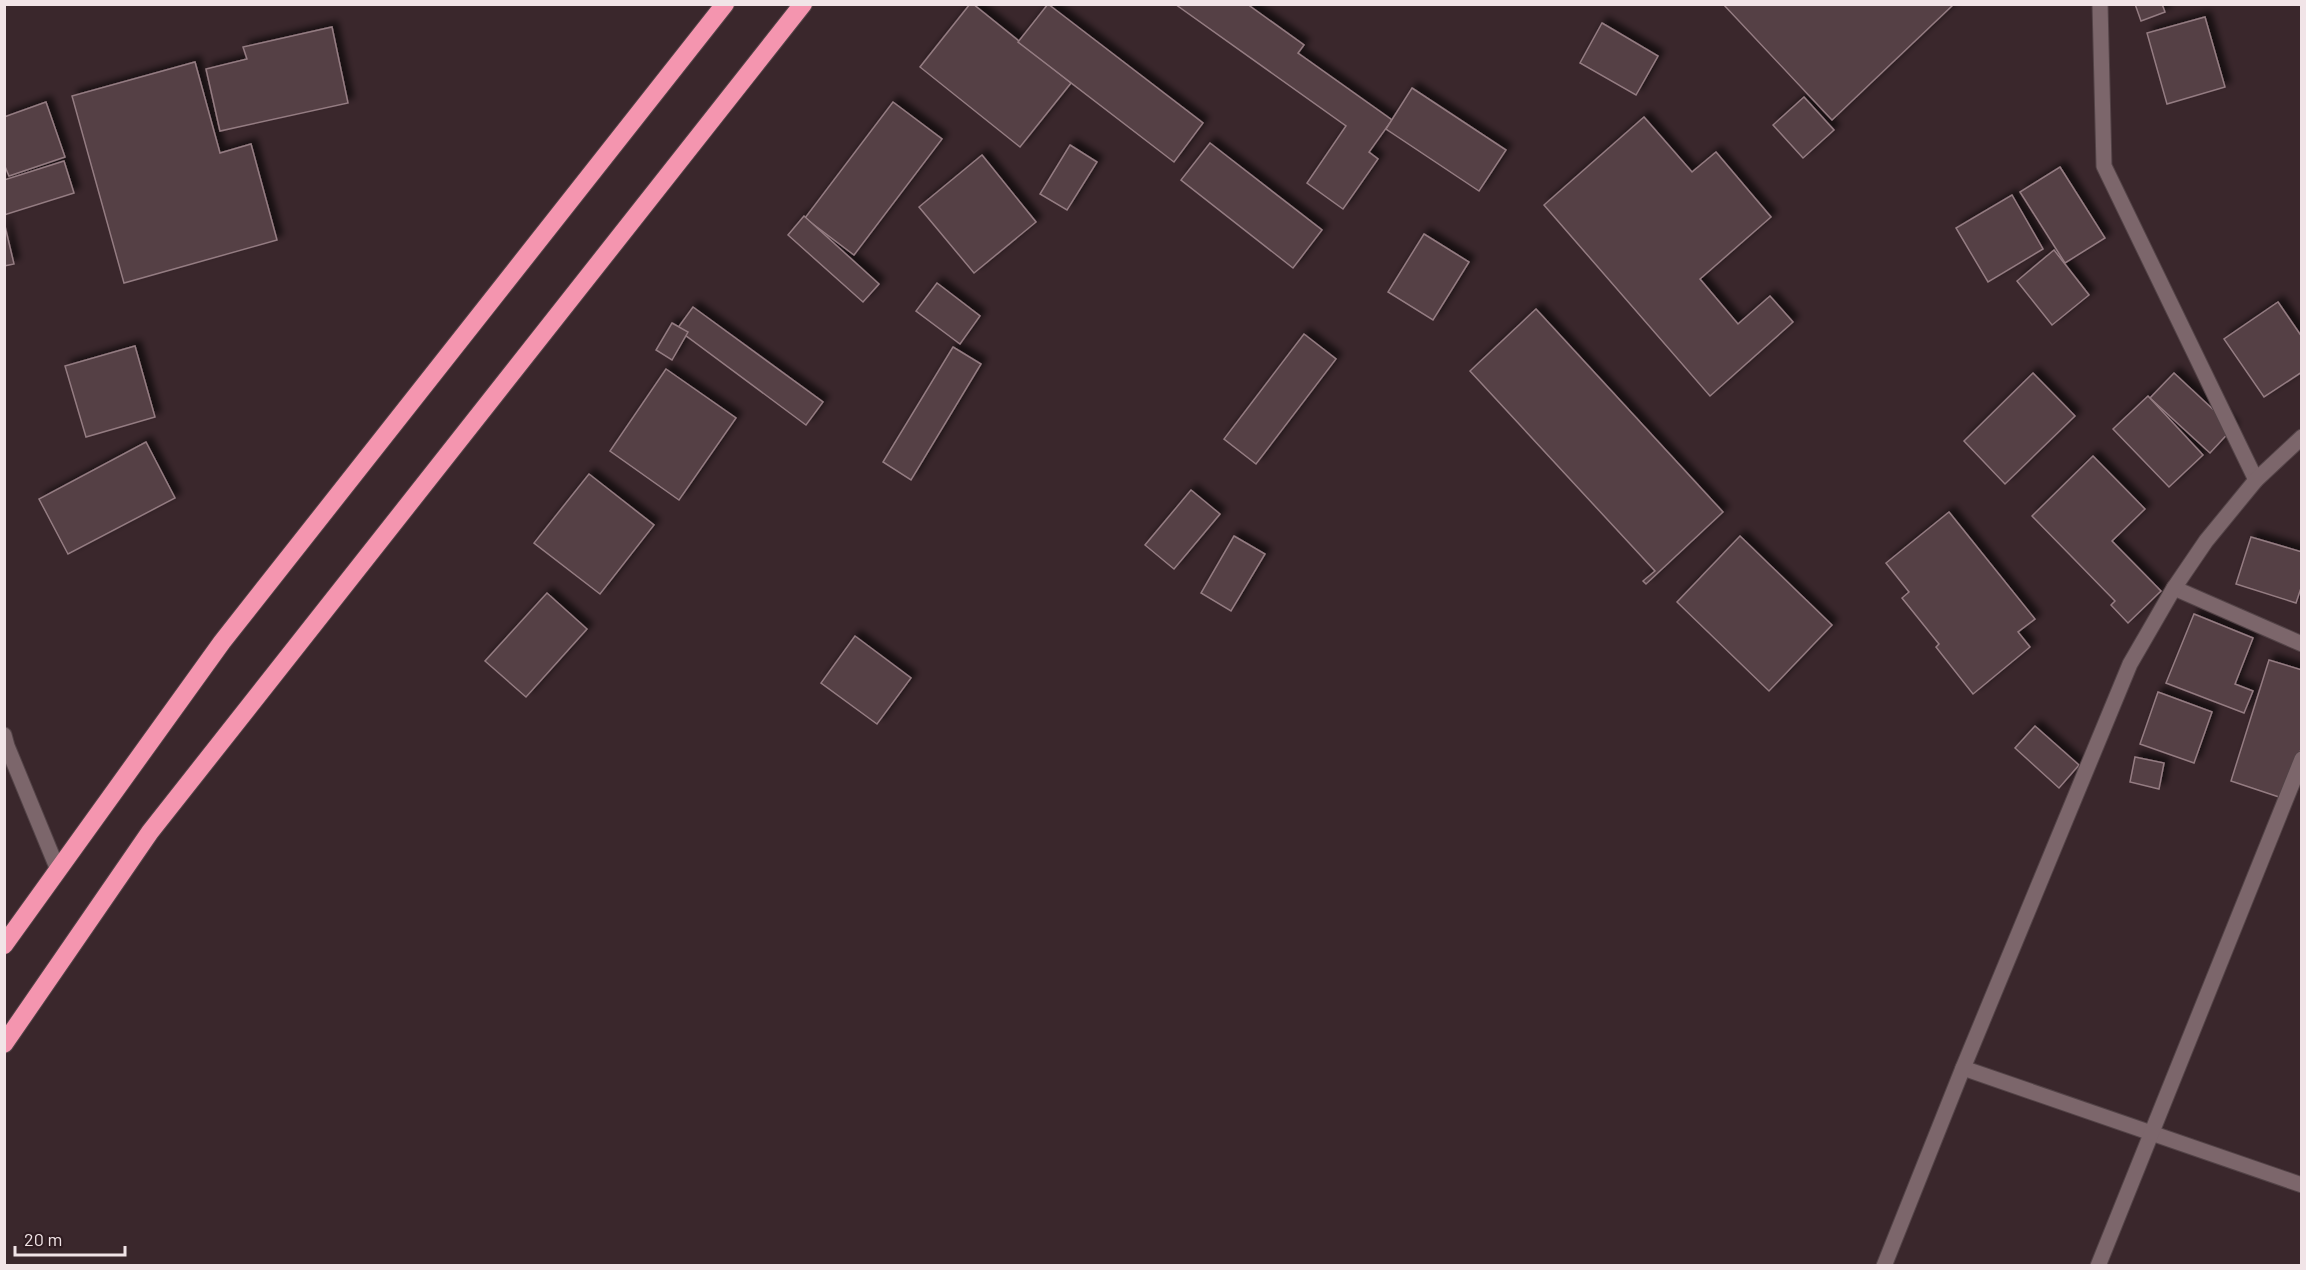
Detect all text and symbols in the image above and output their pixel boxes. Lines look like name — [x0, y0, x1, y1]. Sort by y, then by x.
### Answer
scale bar — [15, 1219, 124, 1257]
text: 20 m — [24, 1228, 62, 1250]

